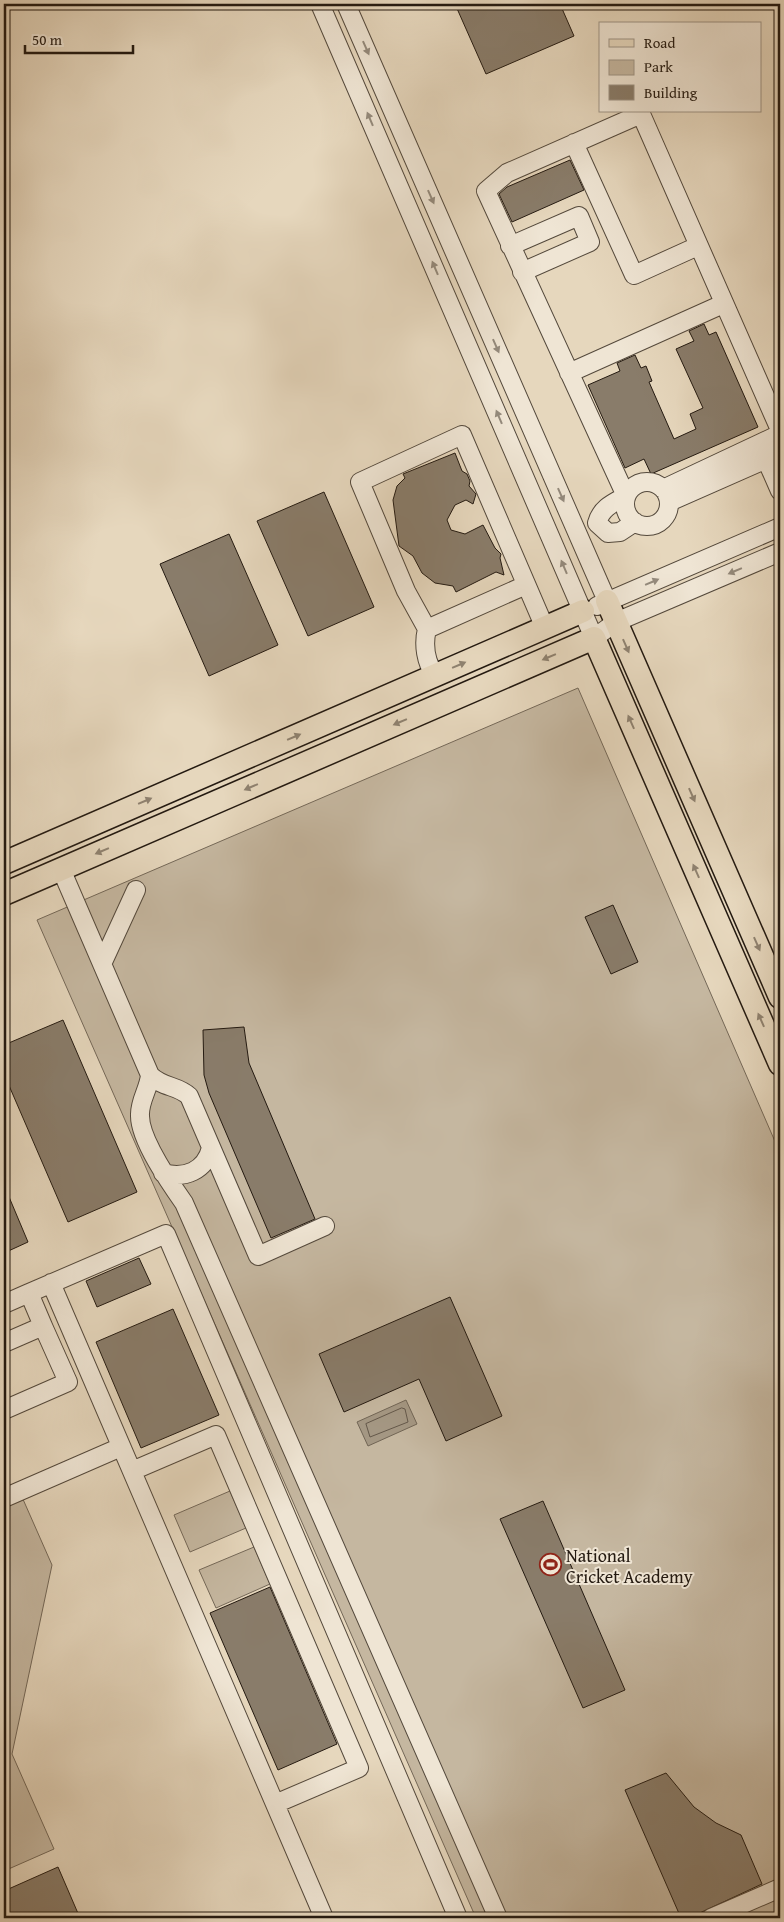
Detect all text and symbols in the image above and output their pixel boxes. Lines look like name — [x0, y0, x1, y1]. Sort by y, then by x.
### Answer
scale bar — [25, 22, 132, 54]
legend — [599, 22, 762, 112]
text: 50 m — [32, 29, 63, 50]
text: Road — [644, 32, 675, 53]
one-way arrow — [362, 41, 370, 55]
text: Park — [644, 56, 673, 77]
text: Building — [644, 82, 698, 103]
one-way arrow — [366, 112, 374, 126]
one-way arrow — [427, 190, 435, 204]
one-way arrow — [430, 261, 438, 275]
one-way arrow — [492, 339, 500, 353]
one-way arrow — [495, 410, 503, 425]
one-way arrow — [557, 488, 565, 502]
one-way arrow — [559, 560, 567, 574]
one-way arrow — [728, 567, 742, 575]
one-way arrow — [645, 578, 659, 586]
one-way arrow — [623, 639, 631, 653]
one-way arrow — [542, 654, 556, 662]
one-way arrow — [452, 661, 466, 669]
one-way arrow — [626, 715, 634, 729]
one-way arrow — [393, 718, 407, 726]
one-way arrow — [287, 732, 301, 740]
one-way arrow — [244, 783, 258, 791]
one-way arrow — [688, 788, 696, 802]
one-way arrow — [138, 797, 152, 805]
one-way arrow — [95, 848, 109, 856]
one-way arrow — [691, 864, 699, 878]
one-way arrow — [753, 937, 761, 951]
one-way arrow — [756, 1013, 764, 1027]
place label: National Cricket Academy — [566, 1542, 693, 1590]
sports icon: National Cricket Academy — [538, 1553, 562, 1577]

